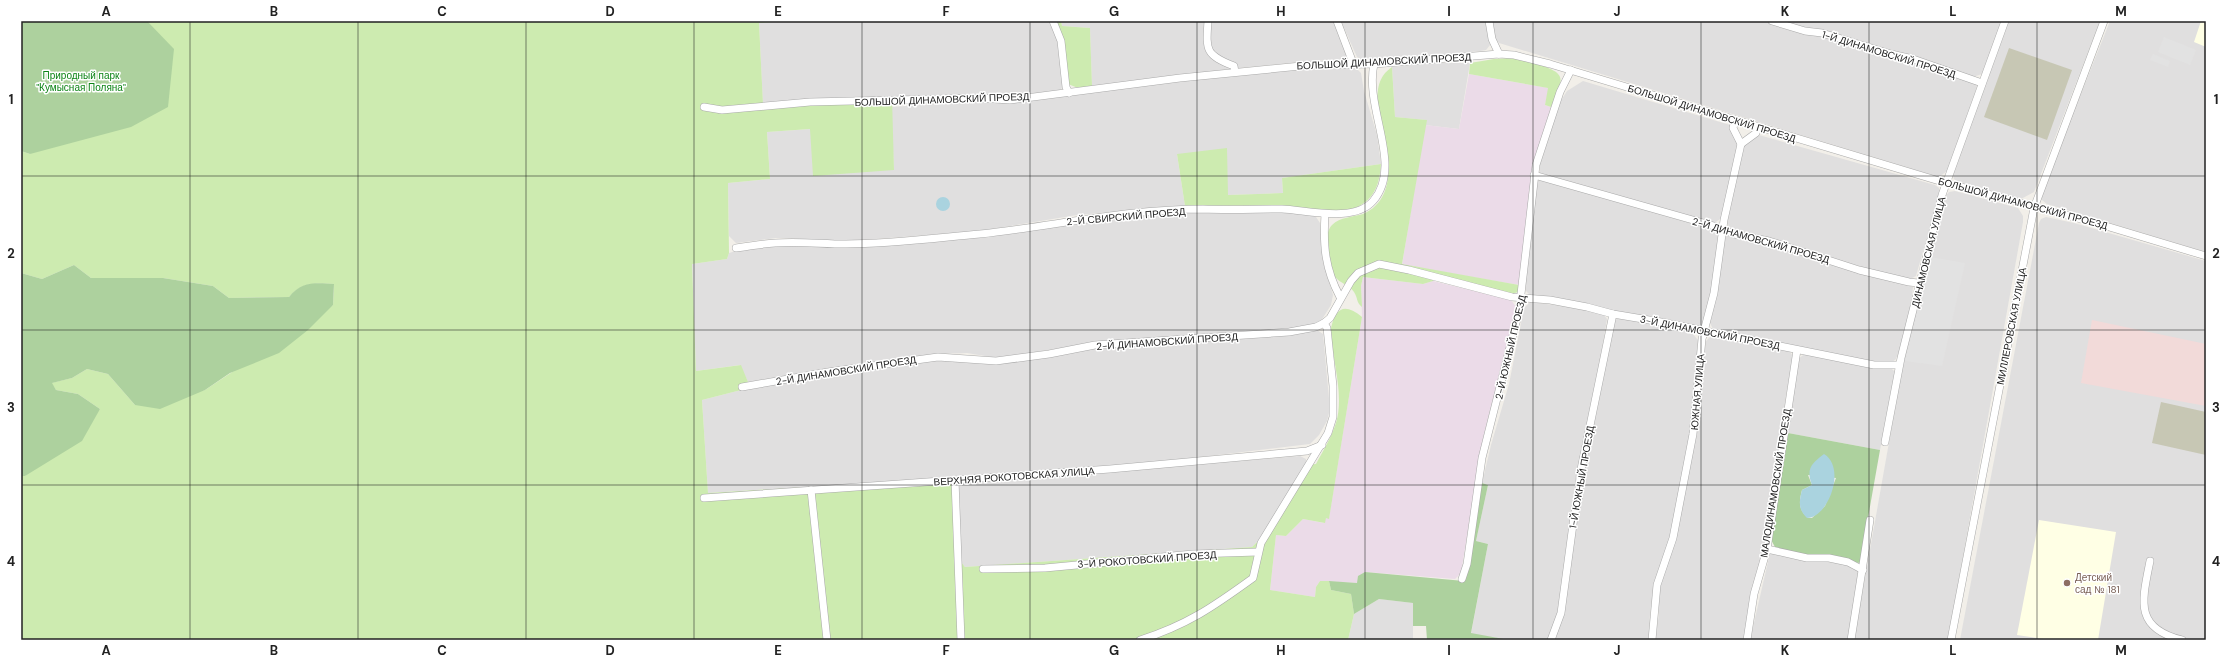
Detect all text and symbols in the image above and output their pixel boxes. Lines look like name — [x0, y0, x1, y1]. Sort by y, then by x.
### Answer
text: A — [101, 3, 111, 20]
text: B — [270, 3, 278, 20]
text: C — [437, 3, 447, 20]
text: D — [605, 3, 615, 20]
text: E — [774, 3, 782, 20]
text: F — [942, 3, 950, 20]
text: G — [1109, 3, 1119, 20]
text: H — [1276, 3, 1286, 20]
text: I — [1447, 3, 1451, 20]
text: J — [1613, 3, 1621, 20]
text: K — [1781, 3, 1790, 20]
text: L — [1949, 3, 1957, 20]
text: M — [2115, 3, 2127, 20]
street label: 1-Й ДИНАМОВСКИЙ ПРОЕЗД — [1820, 28, 1958, 81]
street label: БОЛЬШОЙ ДИНАМОВСКИЙ ПРОЕЗД — [1296, 50, 1472, 73]
park label: Природный парк "Кумысная Поляна" — [36, 69, 126, 94]
street label: БОЛЬШОЙ ДИНАМОВСКИЙ ПРОЕЗД — [1626, 82, 1798, 145]
street label: БОЛЬШОЙ ДИНАМОВСКИЙ ПРОЕЗД — [854, 90, 1030, 109]
text: 1 — [9, 91, 13, 108]
text: 1 — [2214, 91, 2218, 108]
street label: БОЛЬШОЙ ДИНАМОВСКИЙ ПРОЕЗД — [1937, 175, 2109, 232]
street label: ДИНАМОВСКАЯ УЛИЦА — [1908, 195, 1949, 309]
street label: 2-Й СВИРСКИЙ ПРОЕЗД — [1066, 205, 1186, 228]
street label: 2-Й ДИНАМОВСКИЙ ПРОЕЗД — [1691, 215, 1831, 266]
text: 2 — [7, 245, 15, 262]
text: 2 — [2212, 245, 2220, 262]
street label: МИЛЛЕРОВСКАЯ УЛИЦА — [1994, 266, 2029, 386]
street label: 2-Й ЮЖНЫЙ ПРОЕЗД — [1492, 293, 1529, 401]
street label: 3-Й ДИНАМОВСКИЙ ПРОЕЗД — [1639, 313, 1781, 352]
street label: 2-Й ДИНАМОВСКИЙ ПРОЕЗД — [1096, 330, 1239, 353]
street label: 2-Й ДИНАМОВСКИЙ ПРОЕЗД — [775, 353, 917, 388]
street label: ЮЖНАЯ УЛИЦА — [1688, 353, 1707, 431]
text: 3 — [7, 399, 15, 416]
text: 3 — [2212, 399, 2220, 416]
street label: МАЛОДИНАМОВСКИЙ ПРОЕЗД — [1757, 408, 1794, 558]
street label: 1-Й ЮЖНЫЙ ПРОЕЗД — [1566, 424, 1597, 529]
street label: ВЕРХНЯЯ РОКОТОВСКАЯ УЛИЦА — [933, 464, 1095, 489]
street label: 3-Й РОКОТОВСКИЙ ПРОЕЗД — [1077, 548, 1217, 571]
text: 4 — [7, 553, 15, 570]
text: 4 — [2212, 553, 2220, 570]
place label: Детский сад № 181 — [2075, 571, 2120, 596]
marker: Детский сад № 181 — [2062, 578, 2072, 588]
text: A — [101, 642, 111, 659]
text: B — [270, 642, 278, 659]
text: C — [437, 642, 447, 659]
text: D — [605, 642, 615, 659]
text: E — [774, 642, 782, 659]
text: F — [942, 642, 950, 659]
text: G — [1109, 642, 1119, 659]
text: H — [1276, 642, 1286, 659]
text: I — [1447, 642, 1451, 659]
text: J — [1613, 642, 1621, 659]
text: K — [1781, 642, 1790, 659]
text: L — [1949, 642, 1957, 659]
text: M — [2115, 642, 2127, 659]

